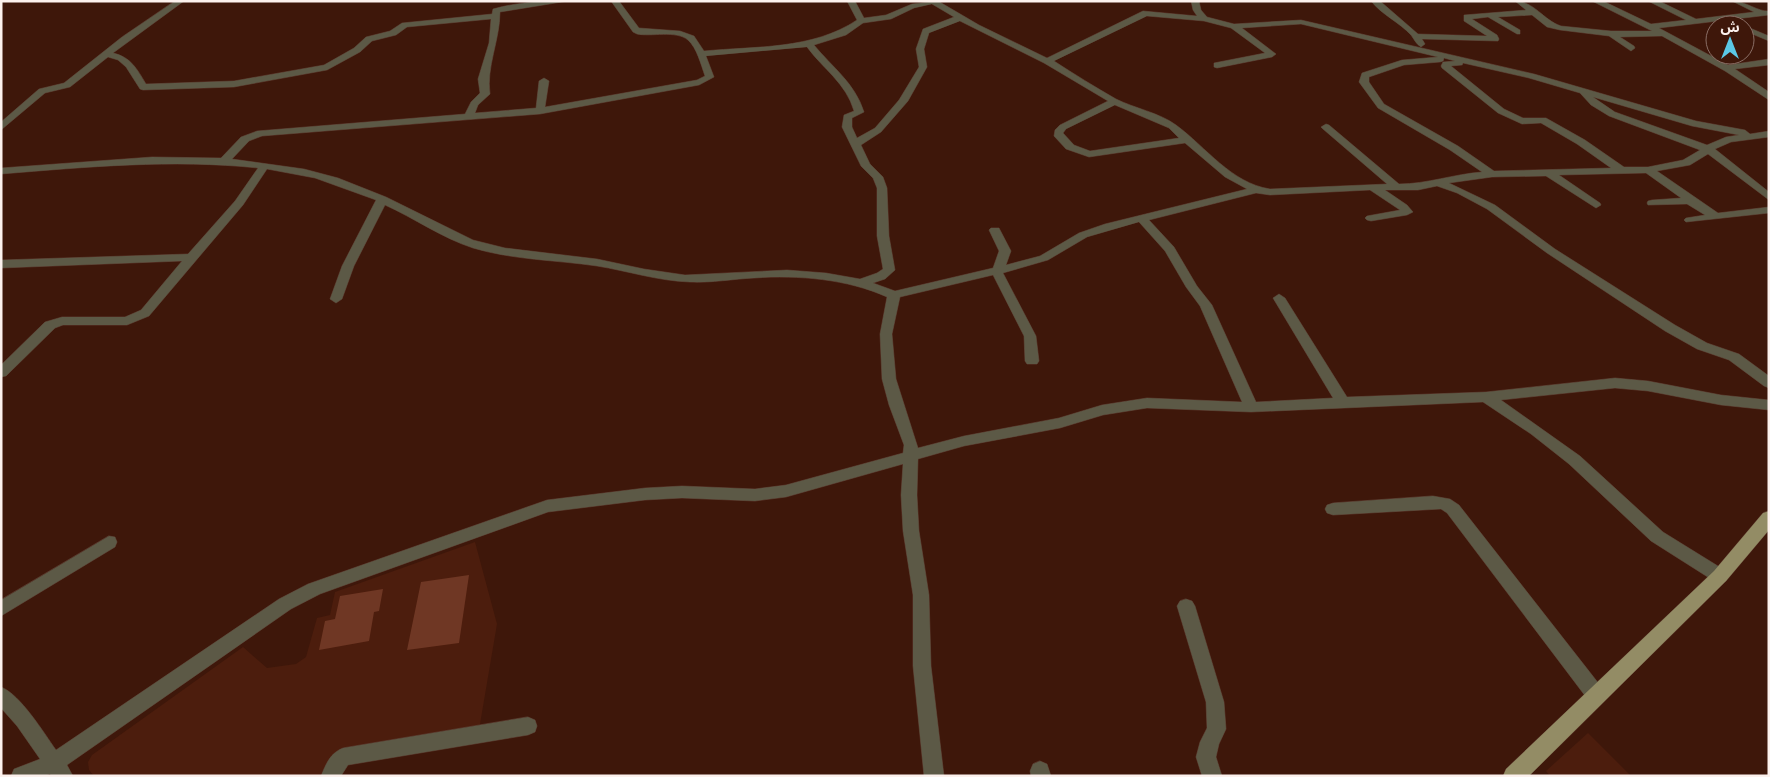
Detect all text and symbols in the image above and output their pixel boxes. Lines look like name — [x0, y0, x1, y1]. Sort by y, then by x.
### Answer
north arrow — [1705, 15, 1755, 65]
text: ش — [1720, 19, 1740, 36]

